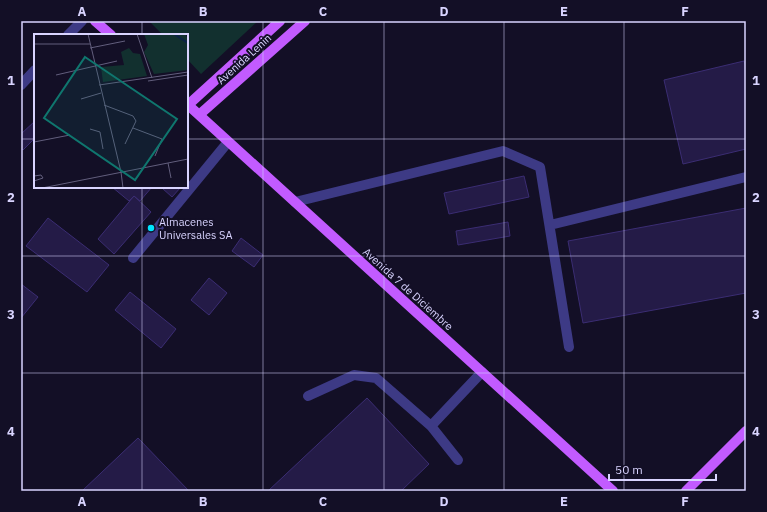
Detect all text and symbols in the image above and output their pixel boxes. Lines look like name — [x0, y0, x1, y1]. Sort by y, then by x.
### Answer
text: A — [78, 3, 87, 20]
text: B — [199, 3, 208, 20]
text: C — [319, 3, 328, 20]
text: D — [439, 3, 449, 20]
text: E — [560, 3, 568, 20]
text: F — [681, 3, 689, 20]
street label: Avenida Lenin — [214, 31, 274, 87]
inset map — [34, 34, 188, 188]
text: 1 — [7, 72, 15, 89]
text: 1 — [752, 72, 760, 89]
text: 2 — [7, 189, 15, 206]
text: 2 — [752, 189, 760, 206]
place label: Almacenes Universales SA — [159, 215, 233, 242]
marker: Almacenes Universales SA — [146, 223, 156, 233]
street label: Avenida 7 de Diciembre — [360, 245, 456, 333]
text: 3 — [7, 306, 15, 323]
text: 3 — [752, 306, 760, 323]
text: 4 — [7, 423, 15, 440]
text: 4 — [752, 423, 760, 440]
scale bar — [609, 456, 716, 482]
text: 50 m — [615, 462, 643, 477]
text: A — [78, 493, 87, 510]
text: B — [199, 493, 208, 510]
text: C — [319, 493, 328, 510]
text: D — [439, 493, 449, 510]
text: E — [560, 493, 568, 510]
text: F — [681, 493, 689, 510]

